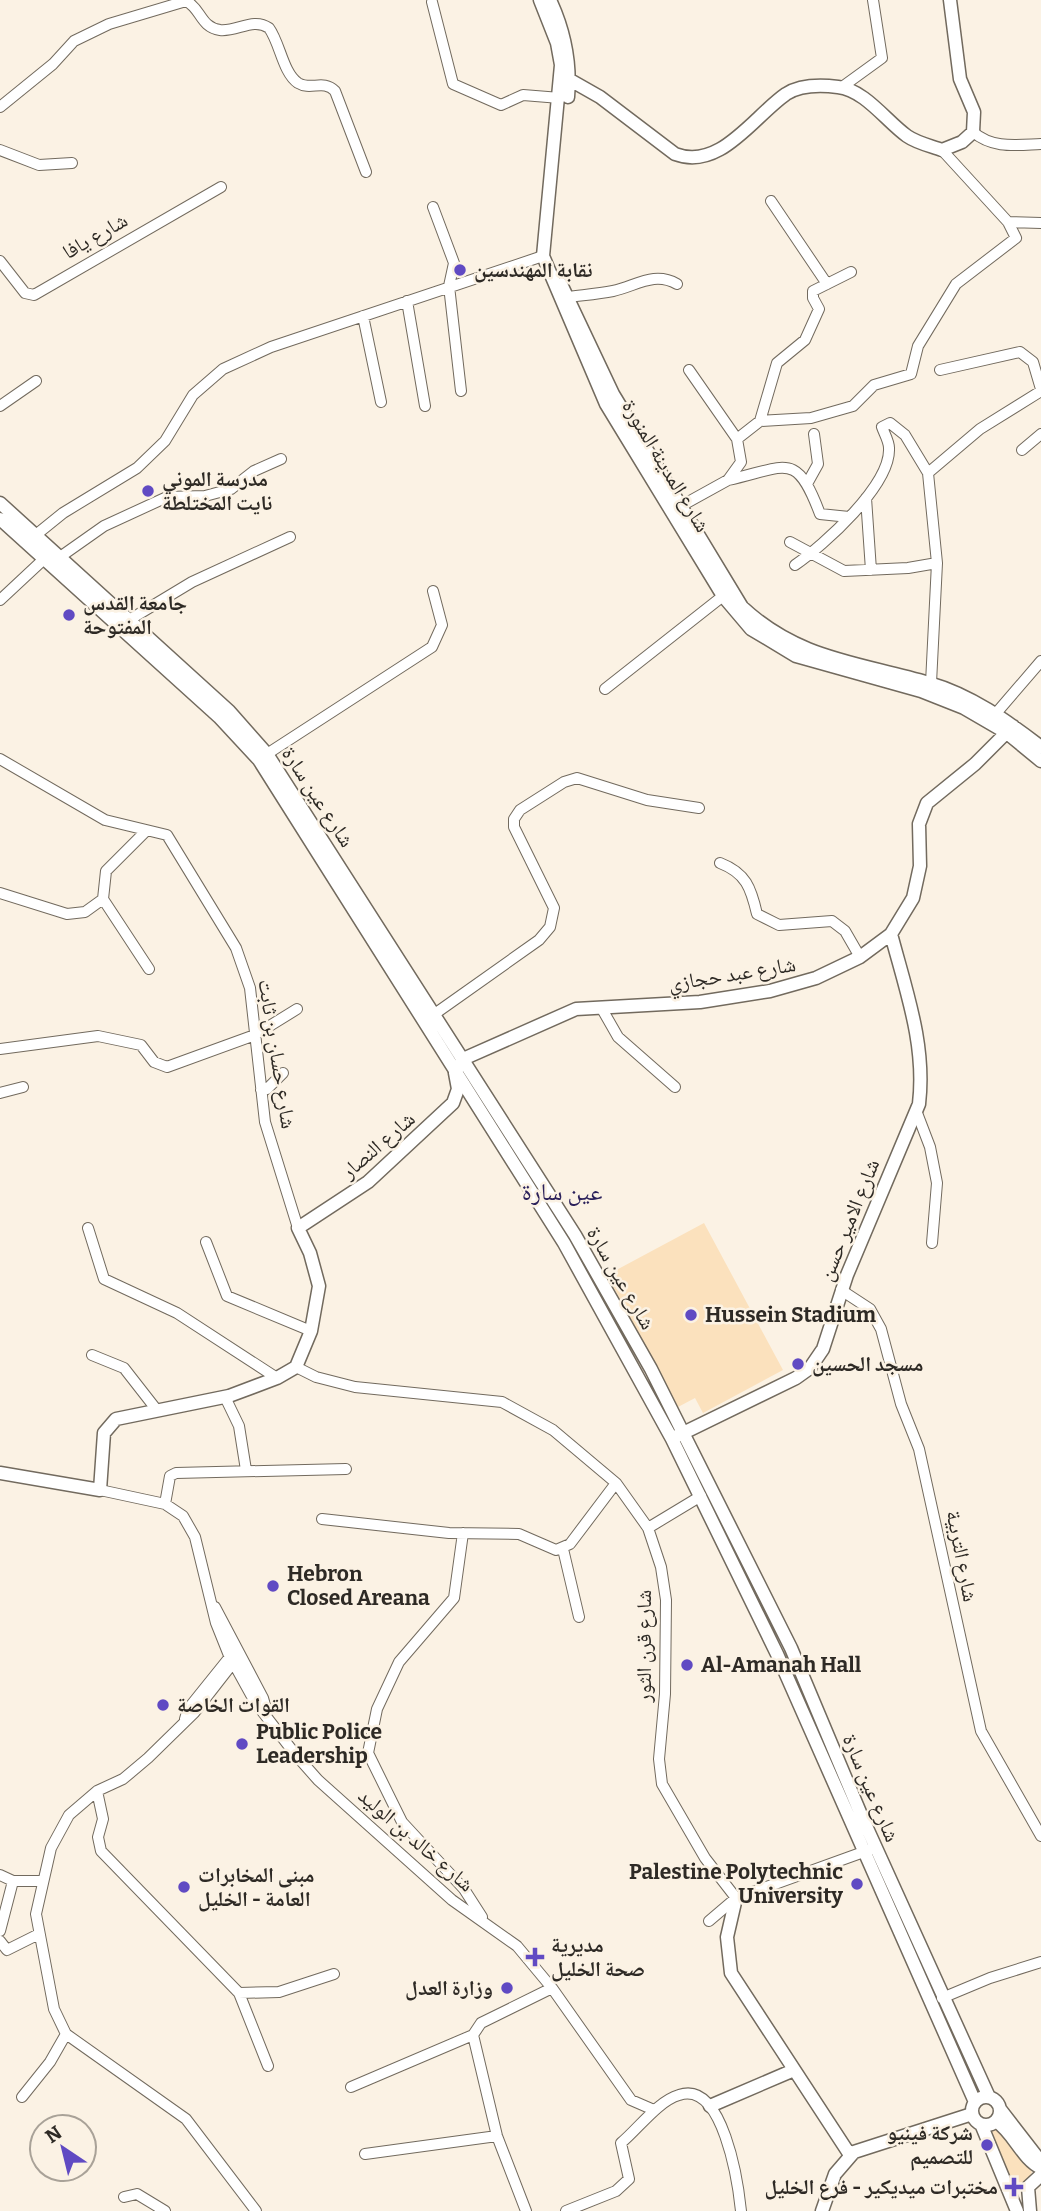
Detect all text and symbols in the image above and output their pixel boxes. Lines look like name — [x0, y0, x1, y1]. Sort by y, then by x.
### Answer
street label: شارع يافا — [58, 207, 132, 265]
place label: نقابة المهندسين — [474, 257, 593, 283]
marker: نقابة المهندسين — [452, 262, 468, 278]
street label: شارع المدينة المنورة — [616, 395, 716, 537]
place label: مدرسة الموني نايت المختلطة — [162, 466, 272, 516]
marker: مدرسة الموني نايت المختلطة — [140, 483, 156, 499]
place label: جامعة القدس المفتوحة — [83, 590, 187, 640]
marker: جامعة القدس المفتوحة — [61, 607, 77, 623]
street label: شارع عين سارة — [276, 742, 360, 852]
street label: شارع عبد حجازي — [666, 951, 798, 1000]
street label: شارع حسان بن ثابت — [252, 977, 302, 1131]
street label: شارع النصار — [335, 1106, 420, 1185]
street label: شارع الامير حسن — [813, 1155, 885, 1285]
district label: عين سارة — [522, 1178, 602, 1206]
street label: شارع عين سارة — [581, 1222, 661, 1334]
place label: Hussein Stadium — [705, 1302, 876, 1328]
marker: Hussein Stadium — [683, 1307, 699, 1323]
place label: مسجد الحسين — [812, 1351, 923, 1377]
marker: مسجد الحسين — [790, 1356, 806, 1372]
street label: شارع التربية — [940, 1508, 984, 1604]
place label: Hebron Closed Areana — [287, 1561, 430, 1611]
marker: Hebron Closed Areana — [265, 1578, 281, 1594]
street label: شارع قرن الثور — [631, 1590, 657, 1703]
place label: Al-Amanah Hall — [701, 1652, 862, 1678]
marker: Al-Amanah Hall — [679, 1657, 695, 1673]
place label: القوات الخاصة — [177, 1692, 290, 1718]
marker: القوات الخاصة — [155, 1697, 171, 1713]
place label: Public Police Leadership — [256, 1719, 382, 1769]
street label: شارع عين سارة — [837, 1730, 905, 1846]
marker: Public Police Leadership — [234, 1736, 250, 1752]
street label: شارع خالد بن الوليد — [353, 1783, 479, 1897]
place label: Palestine Polytechnic University — [629, 1859, 843, 1909]
place label: مبنى المخابرات العامة - الخليل — [198, 1862, 314, 1912]
marker: Palestine Polytechnic University — [849, 1876, 865, 1892]
marker: مبنى المخابرات العامة - الخليل — [176, 1879, 192, 1895]
place label: مديرية صحة الخليل — [551, 1932, 645, 1982]
marker: مديرية صحة الخليل — [525, 1947, 545, 1967]
place label: وزارة العدل — [405, 1975, 493, 2001]
marker: وزارة العدل — [499, 1980, 515, 1996]
north arrow — [28, 2113, 98, 2183]
place label: شركة فينيو للتصميم — [887, 2120, 973, 2171]
text: N — [41, 2121, 66, 2148]
marker: شركة فينيو للتصميم — [979, 2137, 995, 2153]
place label: مختبرات ميديكير - فرع الخليل — [764, 2174, 998, 2200]
marker: مختبرات ميديكير - فرع الخليل — [1004, 2177, 1024, 2197]

